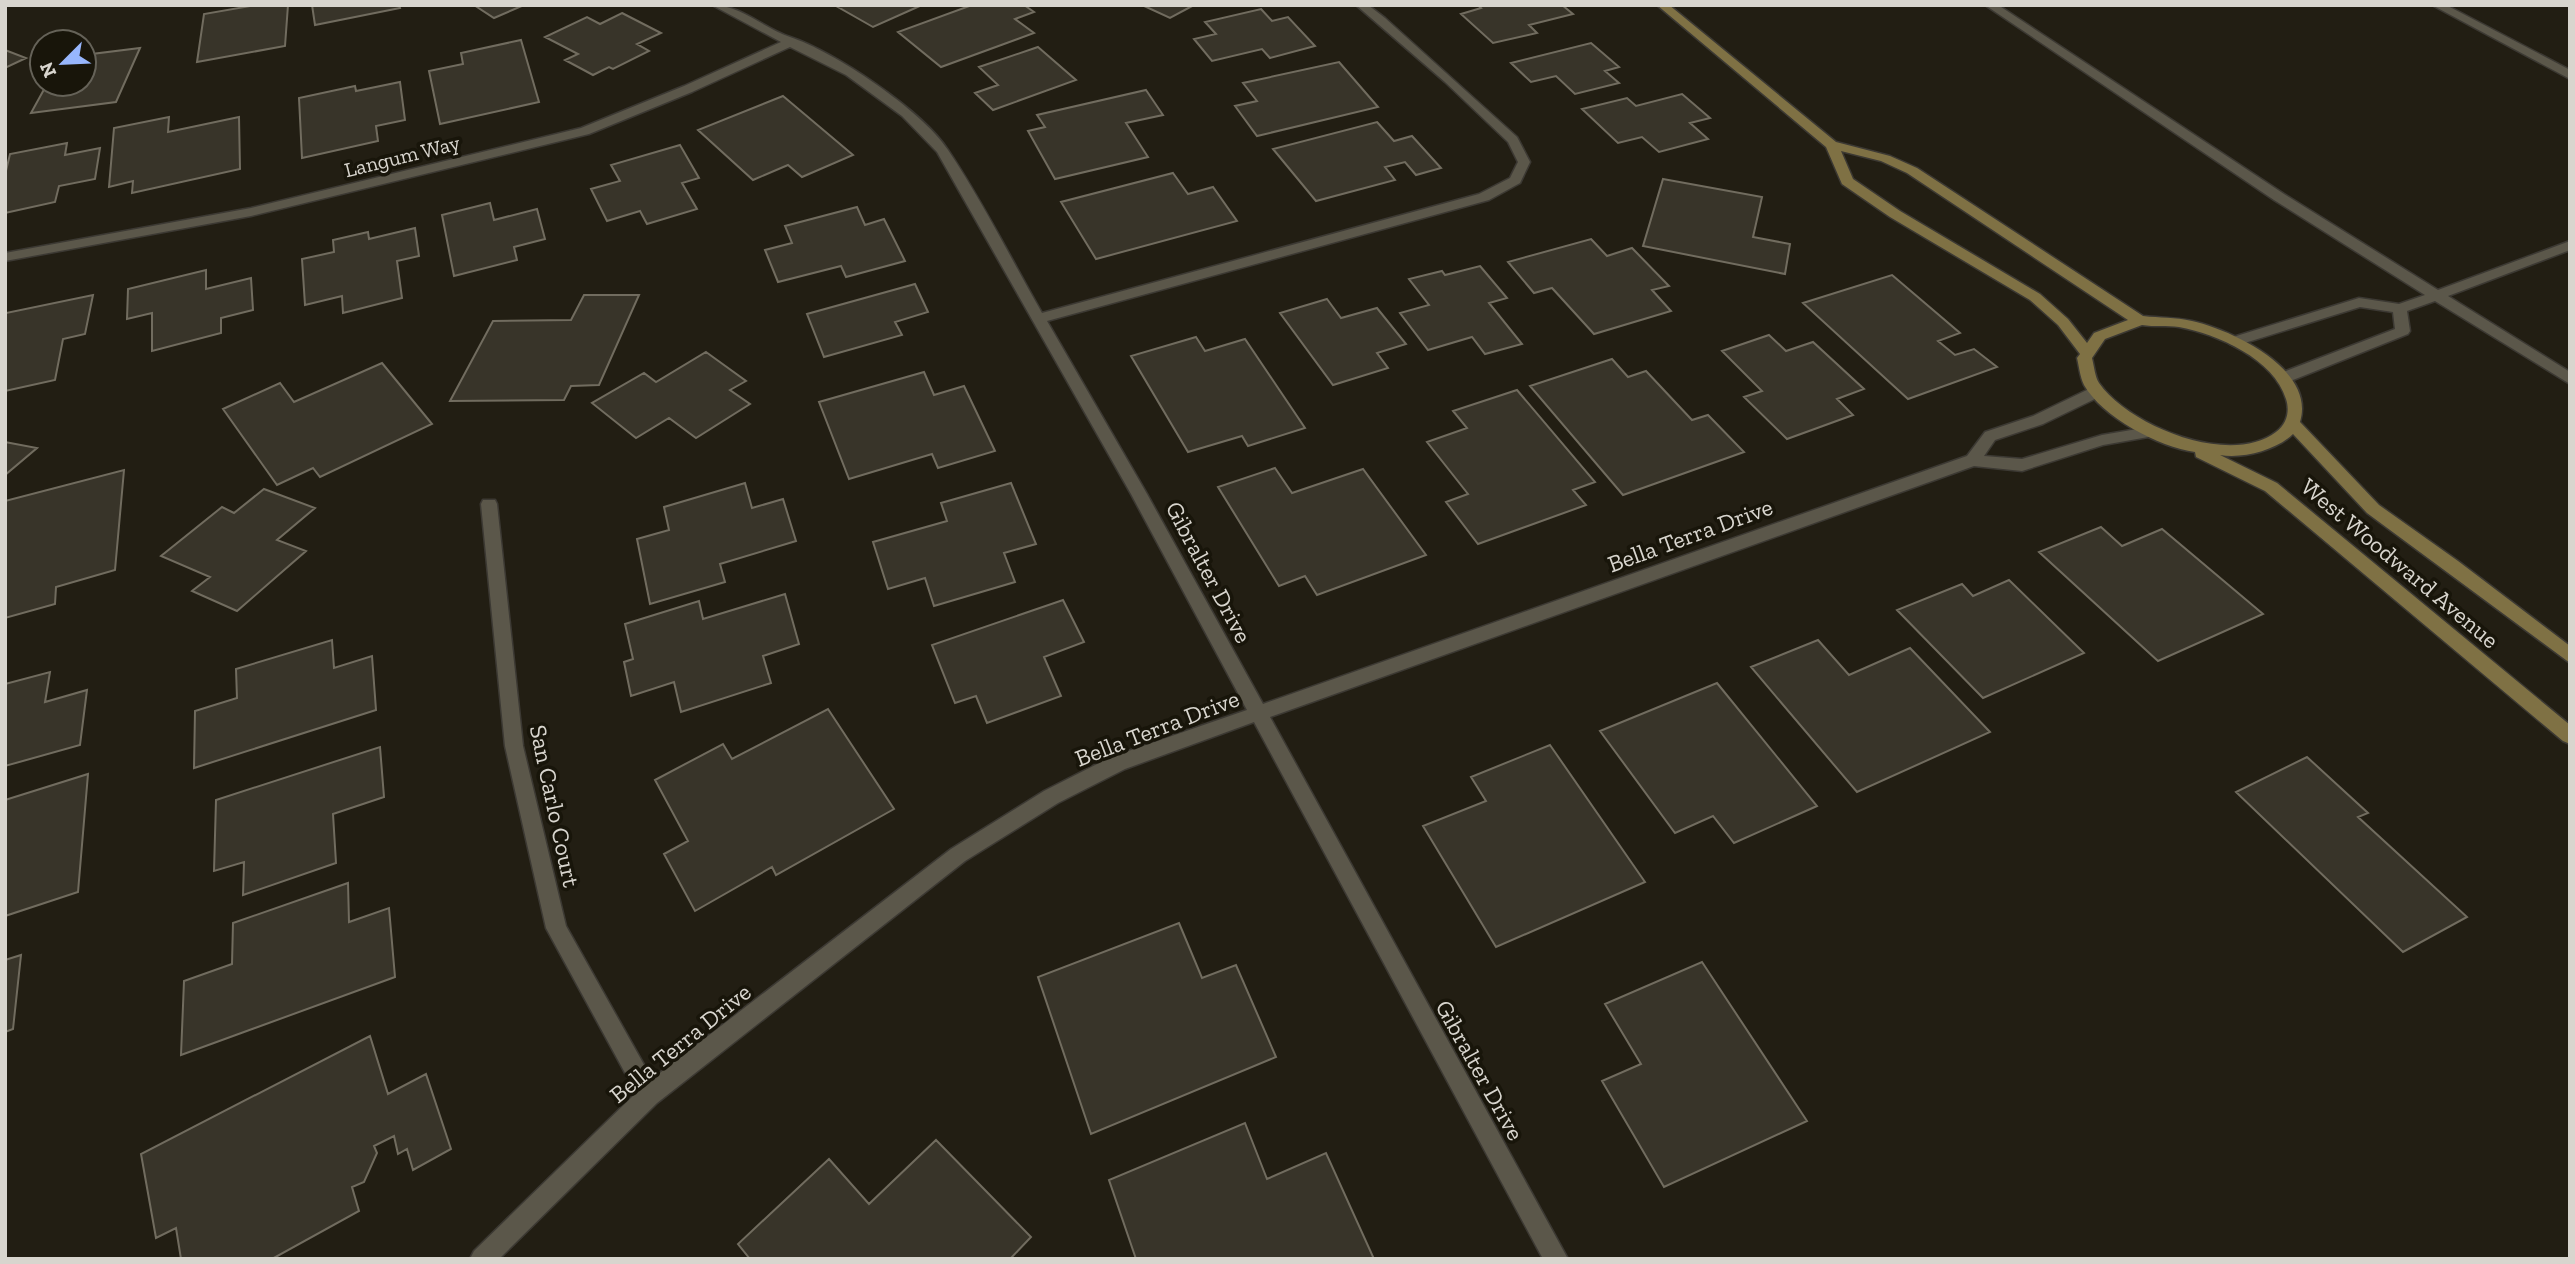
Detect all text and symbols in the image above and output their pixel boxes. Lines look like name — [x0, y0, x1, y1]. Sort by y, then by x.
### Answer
north arrow — [28, 28, 98, 98]
text: N — [34, 58, 61, 81]
street label: Langum Way — [342, 130, 463, 182]
street label: West Woodward Avenue — [2295, 472, 2505, 654]
street label: Bella Terra Drive — [1604, 492, 1776, 578]
street label: Gibralter Drive — [1160, 496, 1258, 648]
street label: Bella Terra Drive — [1071, 683, 1243, 773]
street label: San Carlo Court — [524, 722, 586, 890]
street label: Bella Terra Drive — [603, 977, 757, 1109]
street label: Gibralter Drive — [1430, 995, 1530, 1145]

